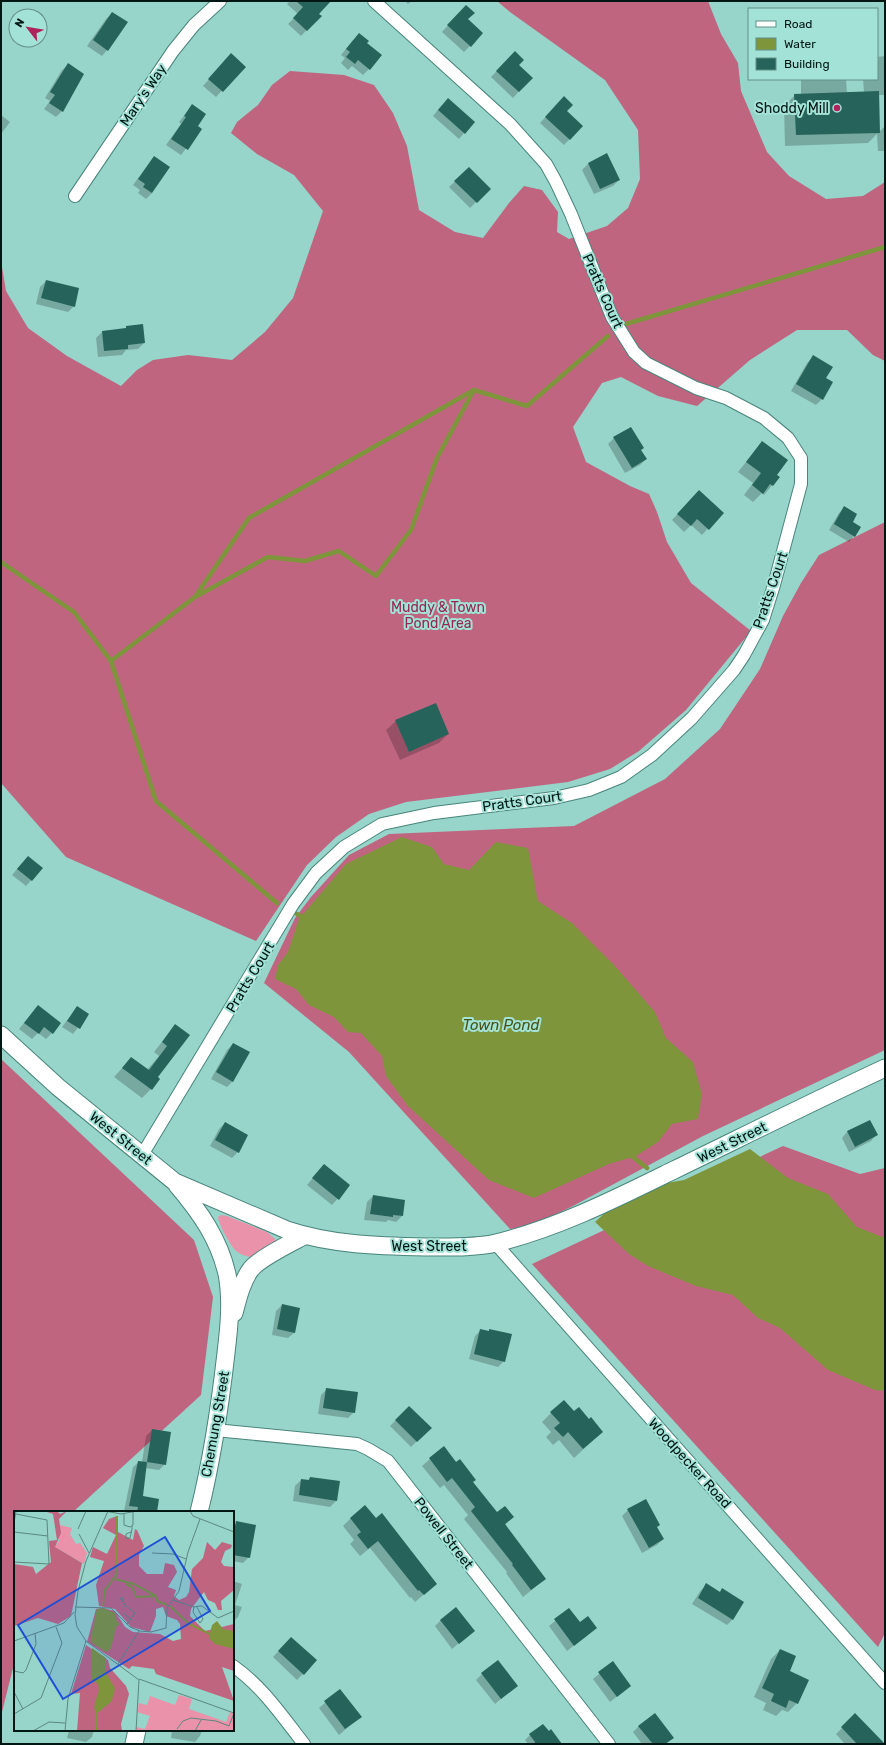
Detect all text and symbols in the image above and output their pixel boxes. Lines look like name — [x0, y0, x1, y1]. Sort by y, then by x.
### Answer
north arrow — [8, 8, 48, 48]
legend — [748, 8, 878, 80]
text: N — [12, 16, 28, 30]
text: Road — [784, 17, 812, 31]
text: Water — [784, 37, 816, 51]
text: Building — [784, 57, 830, 71]
street label: Mary's Way — [116, 61, 171, 130]
place label: Shoddy Mill — [755, 100, 829, 117]
marker: Shoddy Mill — [832, 103, 842, 113]
street label: Pratts Court — [579, 251, 627, 332]
street label: Pratts Court — [749, 549, 792, 631]
park label: Muddy & Town Pond Area — [391, 599, 485, 632]
street label: Pratts Court — [481, 787, 563, 815]
street label: Pratts Court — [223, 938, 279, 1016]
water label: Town Pond — [463, 1016, 540, 1034]
street label: West Street — [86, 1108, 156, 1169]
street label: West Street — [695, 1118, 770, 1167]
street label: West Street — [391, 1238, 467, 1255]
street label: Chemung Street — [198, 1369, 233, 1478]
street label: Woodpecker Road — [645, 1415, 735, 1512]
street label: Powell Street — [410, 1494, 477, 1573]
inset map — [14, 1511, 234, 1731]

